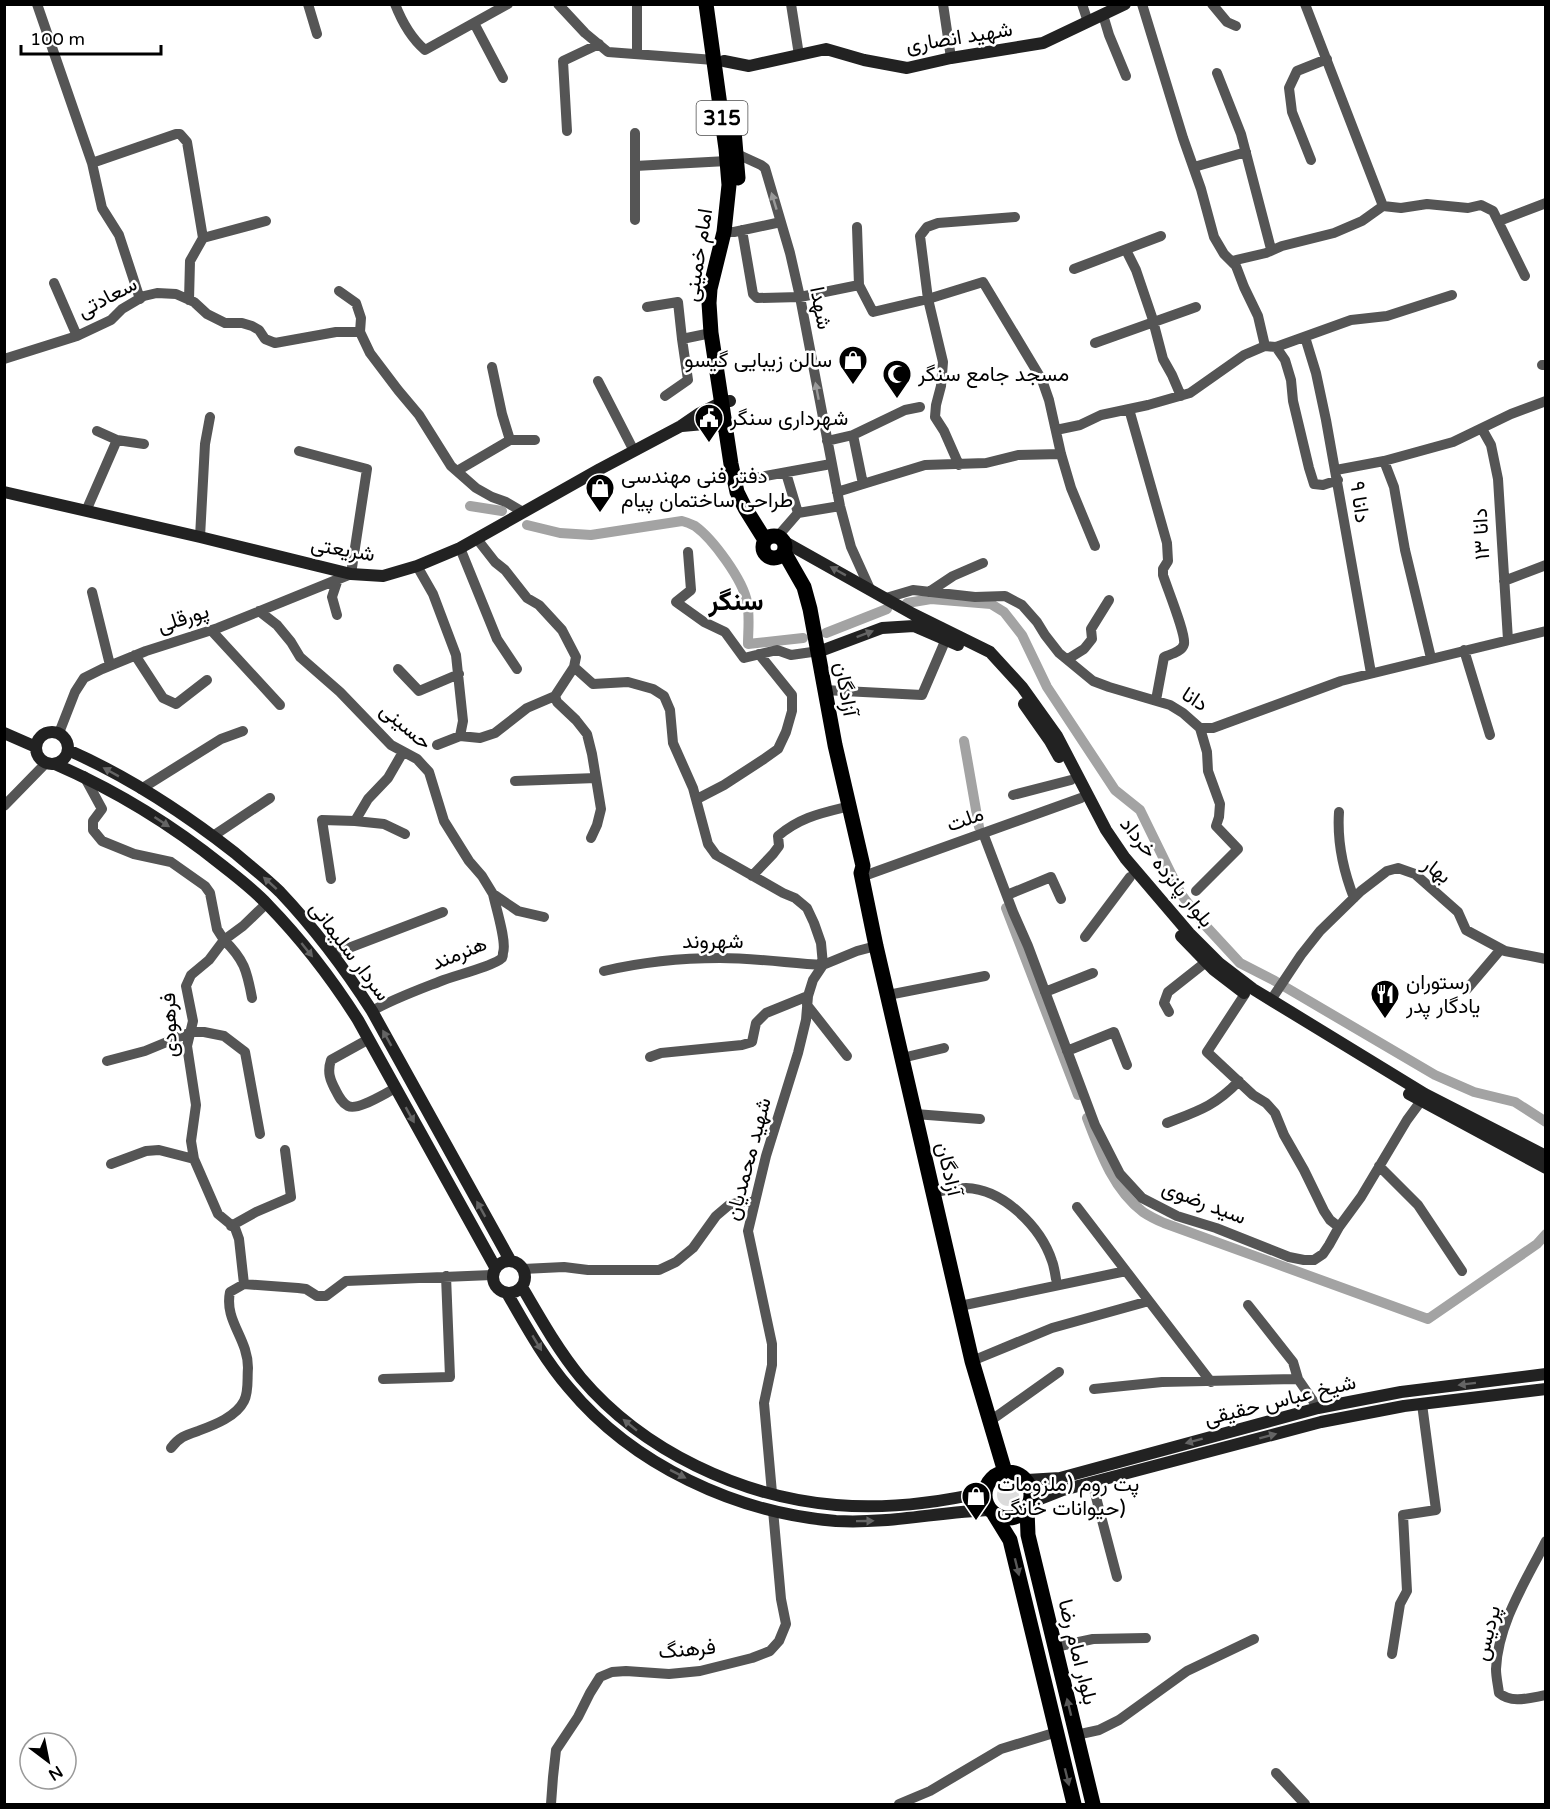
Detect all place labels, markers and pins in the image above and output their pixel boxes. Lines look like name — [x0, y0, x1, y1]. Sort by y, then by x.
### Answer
shop icon: سالن زیبایی گیسو — [837, 344, 869, 386]
place label: سالن زیبایی گیسو — [684, 348, 832, 373]
mosque icon: مسجد جامع سنگر — [881, 358, 913, 400]
place label: مسجد جامع سنگر — [917, 362, 1069, 388]
public building icon: شهرداری سنگر — [693, 402, 725, 444]
place label: شهرداری سنگر — [729, 406, 848, 431]
place label: دفتر فنی مهندسی طراحی ساختمان پیام — [621, 464, 793, 514]
shop icon: دفتر فنی مهندسی طراحی ساختمان پیام — [584, 472, 616, 514]
place label: رستوران یادگار پدر — [1405, 970, 1480, 1020]
restaurant icon: رستوران یادگار پدر — [1369, 978, 1401, 1020]
place label: پت روم (ملزومات حیوانات خانگی) — [997, 1472, 1139, 1521]
shop icon: پت روم (ملزومات حیوانات خانگی) — [960, 1480, 992, 1522]

